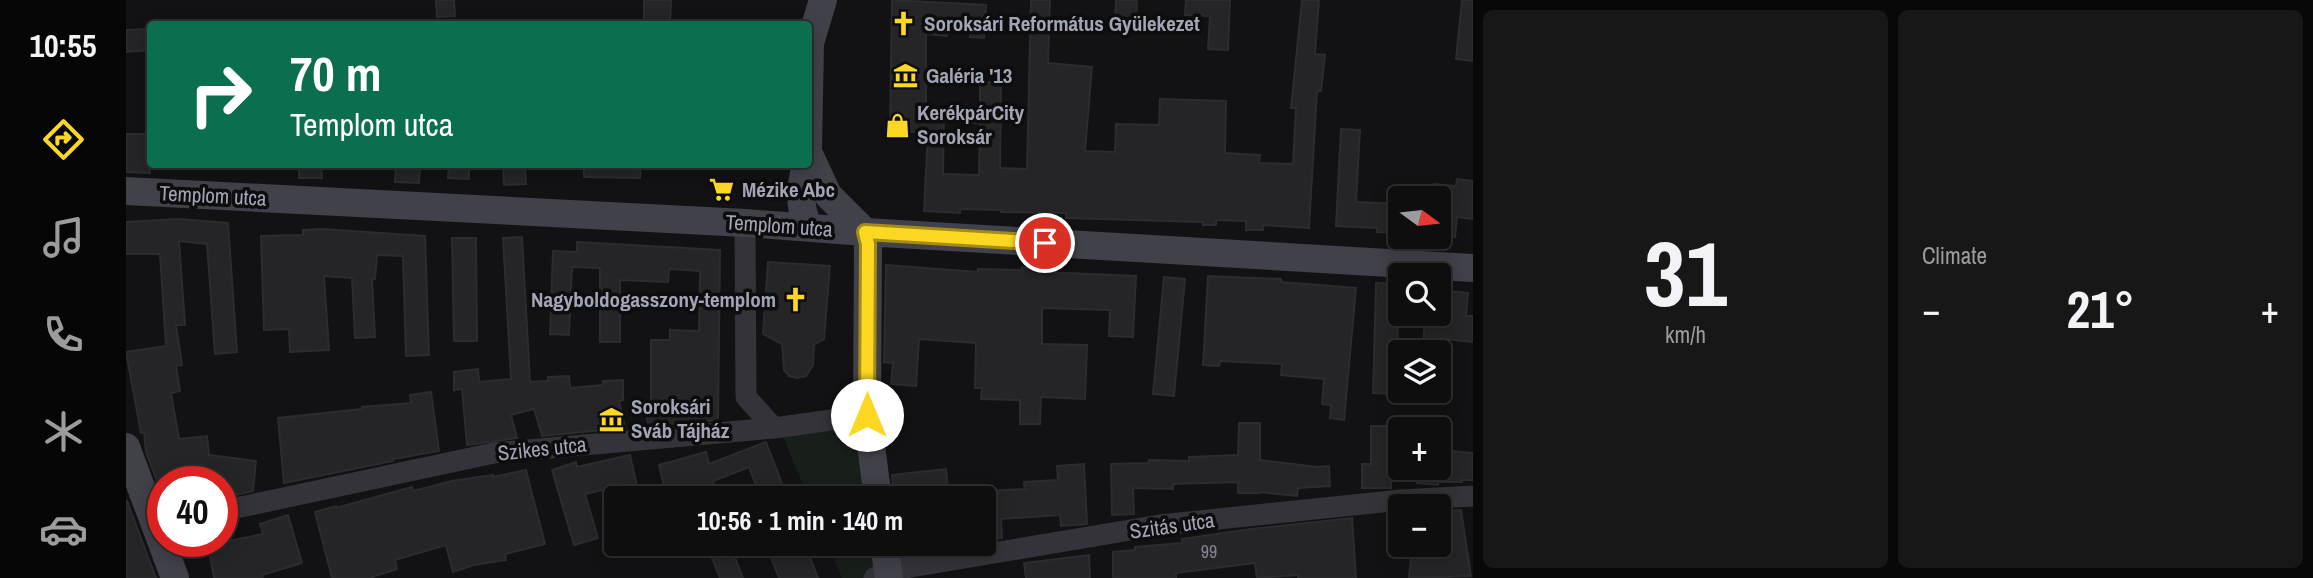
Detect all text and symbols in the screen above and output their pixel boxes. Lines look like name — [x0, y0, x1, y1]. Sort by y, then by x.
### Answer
place label: Soroksári Református Gyülekezet — [924, 9, 1200, 38]
church icon: Soroksári Református Gyülekezet — [890, 10, 918, 38]
text: 10:55 — [29, 24, 97, 67]
text: 70 m — [290, 40, 382, 106]
icon: right — [175, 49, 266, 140]
place label: Galéria '13 — [926, 61, 1012, 90]
museum icon: Galéria '13 — [892, 62, 920, 90]
place label: KerékpárCity Soroksár — [917, 98, 1025, 151]
text: Templom utca — [290, 103, 453, 146]
shop icon: KerékpárCity Soroksár — [883, 111, 911, 139]
icon: directions — [39, 115, 88, 164]
place label: Mézike Abc — [742, 175, 835, 204]
supermarket icon: Mézike Abc — [708, 176, 736, 204]
street label: Templom utca — [159, 178, 268, 213]
north arrow — [1388, 186, 1451, 248]
map controls — [1388, 186, 1451, 557]
street label: Templom utca — [725, 207, 834, 244]
text: 31 — [1644, 212, 1727, 334]
icon: music — [39, 213, 88, 262]
pin — [1015, 213, 1075, 273]
icon: arrive — [1026, 224, 1064, 262]
text: Climate — [1922, 240, 1987, 271]
button: search — [1388, 263, 1451, 326]
text: 21° — [2066, 274, 2135, 344]
text: − — [1922, 284, 1940, 335]
text: + — [2261, 284, 2279, 335]
place label: Nagyboldogasszony-templom — [531, 285, 776, 314]
church icon: Nagyboldogasszony-templom — [782, 286, 810, 314]
icon: phone — [39, 310, 88, 359]
text: km/h — [1665, 319, 1706, 350]
button: layers — [1388, 340, 1451, 403]
position arrow — [830, 378, 904, 452]
place label: Soroksári Sváb Tájház — [631, 392, 730, 445]
museum icon: Soroksári Sváb Tájház — [597, 405, 625, 433]
icon: climate — [39, 407, 88, 456]
button: + — [1388, 417, 1451, 480]
street label: Szikes utca — [496, 429, 588, 468]
speed limit sign: 40 — [147, 466, 238, 557]
button: − — [1388, 494, 1451, 557]
text: 10:56 · 1 min · 140 m — [697, 503, 903, 538]
icon: car — [39, 505, 88, 554]
street label: Szitás utca — [1128, 505, 1217, 546]
house number: 99 — [1201, 539, 1217, 564]

